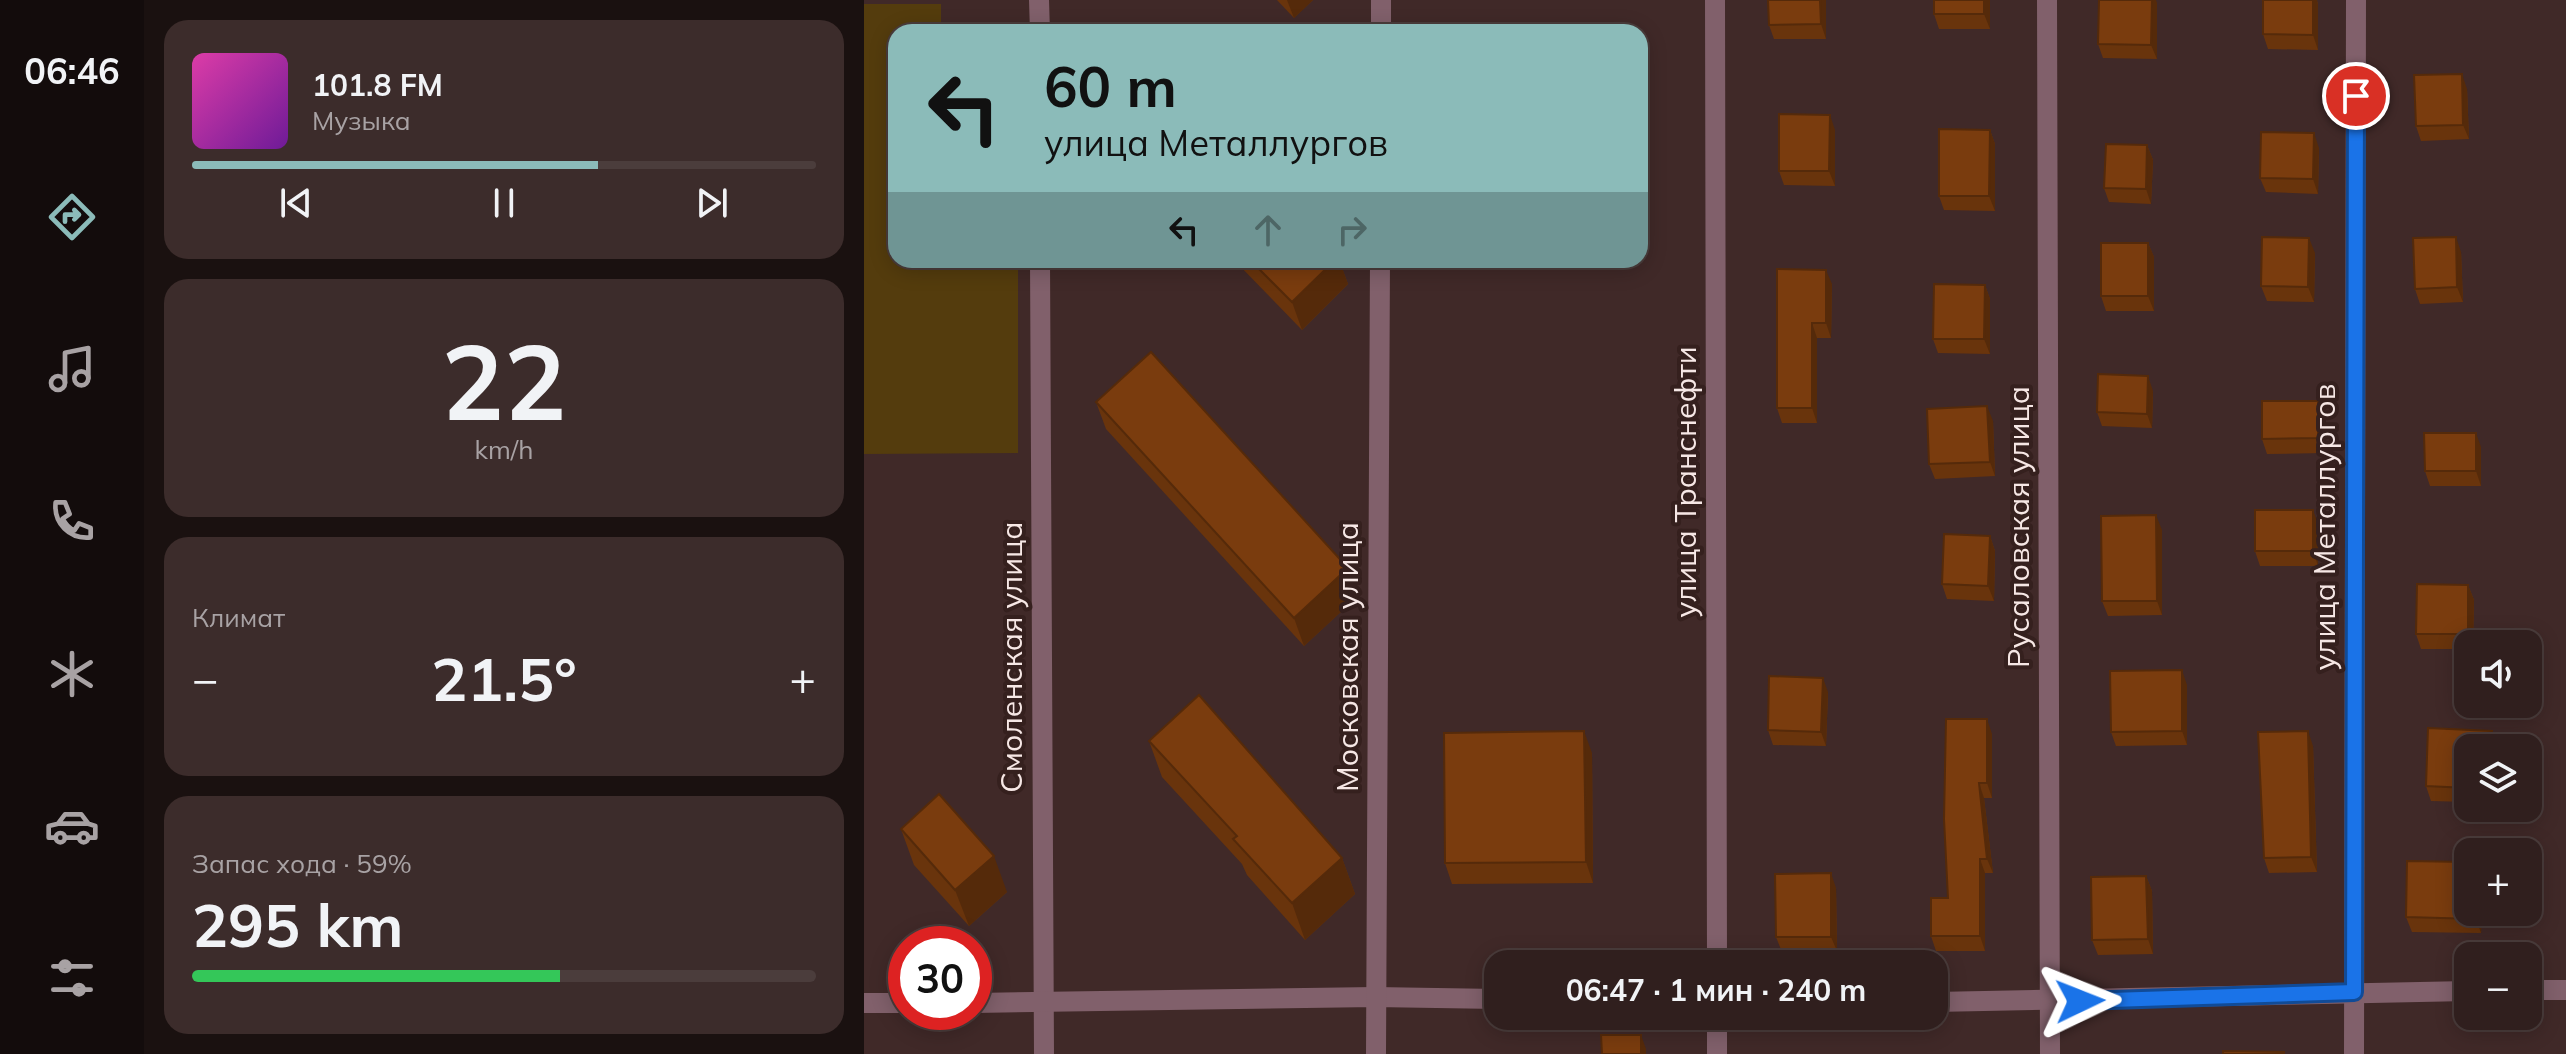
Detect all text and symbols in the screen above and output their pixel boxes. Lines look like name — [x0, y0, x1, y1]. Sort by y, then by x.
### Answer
text: 06:46 — [24, 48, 120, 93]
text: 60 m — [1044, 51, 1177, 121]
icon: left — [912, 56, 1016, 160]
pin — [2322, 62, 2390, 130]
text: 101.8 FM — [312, 66, 443, 104]
icon: arrive — [2334, 74, 2378, 118]
text: Музыка — [312, 104, 411, 137]
text: улица Металлургов — [1044, 120, 1388, 165]
icon: previous — [274, 181, 318, 225]
icon: pause — [482, 181, 526, 225]
icon: next — [690, 181, 734, 225]
icon: directions — [44, 189, 100, 245]
icon: left — [1162, 208, 1206, 252]
icon: ahead — [1246, 208, 1290, 252]
icon: right — [1330, 208, 1374, 252]
text: 22 — [442, 315, 566, 446]
icon: music — [44, 341, 100, 397]
street label: улица Транснефти — [1666, 346, 1704, 618]
street label: улица Металлургов — [2305, 384, 2343, 670]
street label: Русаловская улица — [1999, 386, 2037, 668]
text: km/h — [475, 433, 533, 466]
icon: phone — [44, 493, 100, 549]
street label: Смоленская улица — [992, 521, 1030, 793]
street label: Московская улица — [1328, 522, 1366, 792]
text: Климат — [192, 601, 285, 634]
map controls — [2454, 630, 2542, 1030]
button: sound — [2454, 630, 2542, 718]
text: 21.5° — [431, 641, 577, 716]
icon: climate — [44, 646, 100, 702]
text: − — [192, 651, 218, 706]
text: + — [790, 651, 816, 706]
button: layers — [2454, 734, 2542, 822]
icon: car — [44, 798, 100, 854]
button: + — [2454, 838, 2542, 926]
text: Запас хода · 59% — [192, 847, 412, 880]
text: 295 km — [192, 887, 404, 962]
speed limit sign: 30 — [888, 926, 992, 1030]
button: − — [2454, 942, 2542, 1030]
icon: filters — [44, 950, 100, 1006]
position arrow — [2038, 959, 2122, 1043]
text: 06:47 · 1 мин · 240 m — [1566, 971, 1866, 1009]

